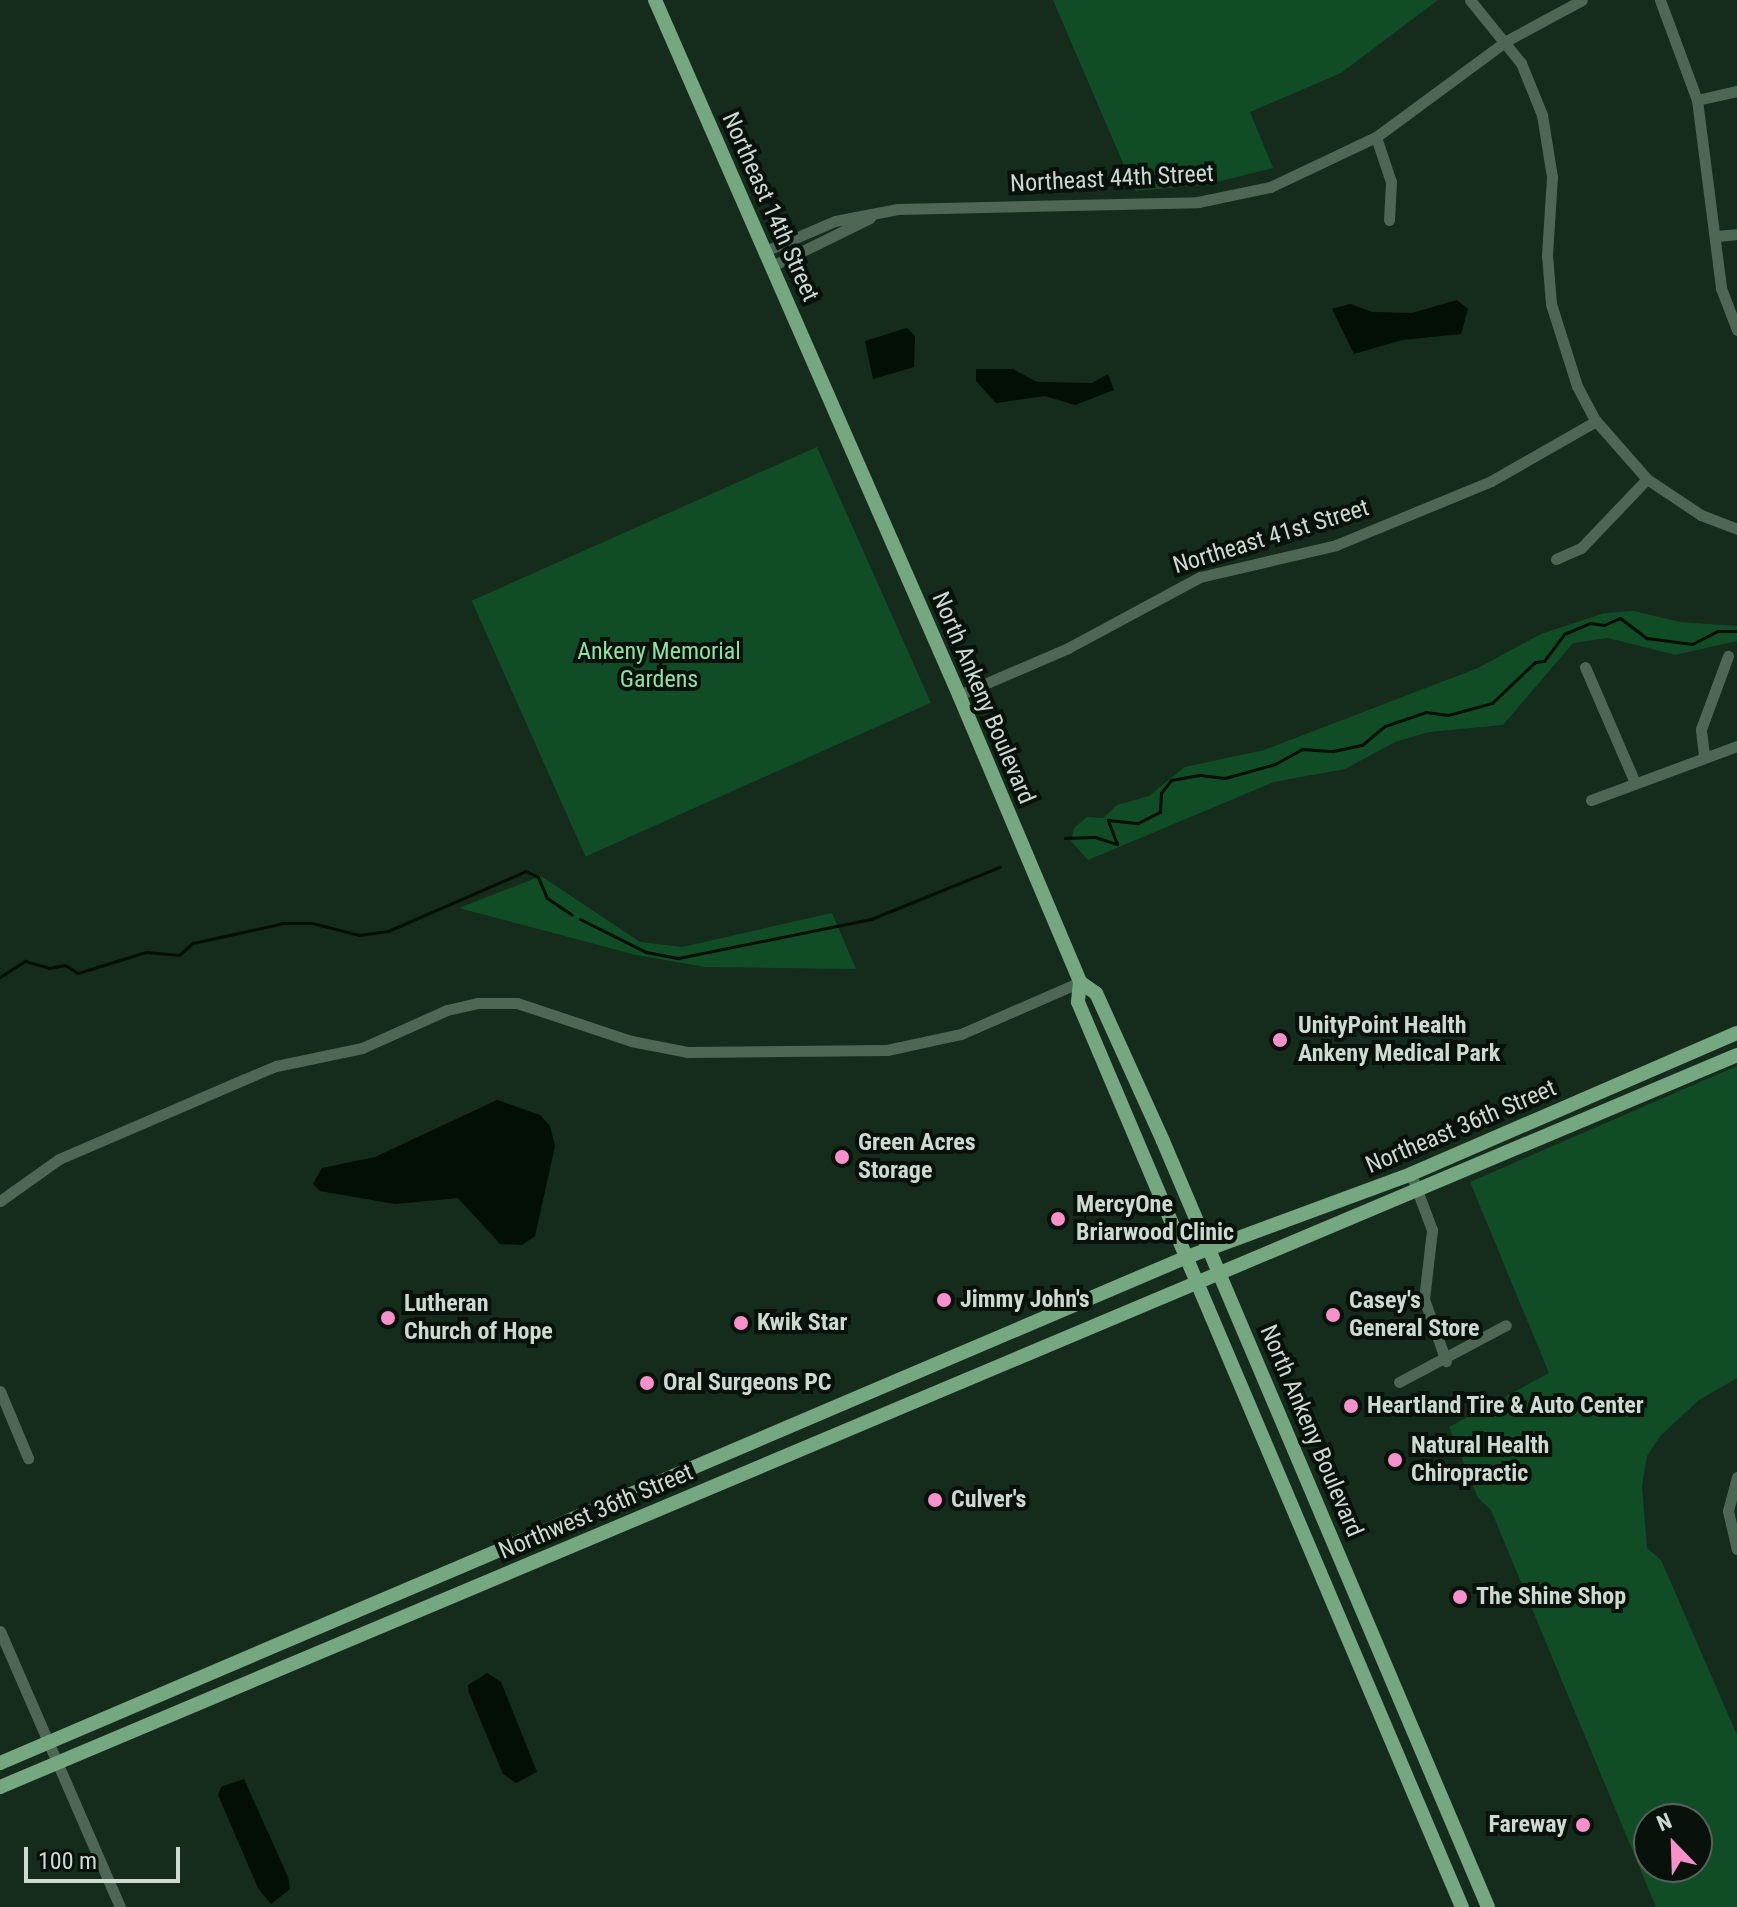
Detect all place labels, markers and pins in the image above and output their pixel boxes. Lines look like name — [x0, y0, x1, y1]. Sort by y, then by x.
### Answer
place label: UnityPoint Health Ankeny Medical Park — [1298, 1012, 1500, 1068]
marker: UnityPoint Health Ankeny Medical Park — [1269, 1029, 1291, 1051]
place label: Green Acres Storage — [858, 1129, 976, 1185]
marker: Green Acres Storage — [833, 1148, 851, 1166]
place label: MercyOne Briarwood Clinic — [1076, 1191, 1234, 1247]
marker: MercyOne Briarwood Clinic — [1047, 1208, 1069, 1230]
place label: Jimmy John's — [960, 1286, 1090, 1314]
place label: Casey's General Store — [1349, 1287, 1479, 1343]
place label: Lutheran Church of Hope — [404, 1290, 553, 1346]
marker: Jimmy John's — [935, 1291, 953, 1309]
marker: Casey's General Store — [1324, 1306, 1342, 1324]
marker: Lutheran Church of Hope — [379, 1309, 397, 1327]
place label: Kwik Star — [757, 1309, 847, 1337]
marker: Kwik Star — [732, 1314, 750, 1332]
place label: Oral Surgeons PC — [663, 1369, 832, 1397]
marker: Oral Surgeons PC — [638, 1374, 656, 1392]
place label: Heartland Tire & Auto Center — [1367, 1392, 1644, 1420]
marker: Heartland Tire & Auto Center — [1342, 1397, 1360, 1415]
place label: Natural Health Chiropractic — [1411, 1432, 1549, 1488]
marker: Natural Health Chiropractic — [1386, 1451, 1404, 1469]
place label: Culver's — [951, 1486, 1026, 1514]
marker: Culver's — [926, 1491, 944, 1509]
place label: The Shine Shop — [1476, 1583, 1626, 1611]
marker: The Shine Shop — [1451, 1588, 1469, 1606]
place label: Fareway — [1488, 1811, 1567, 1839]
marker: Fareway — [1574, 1816, 1592, 1834]

